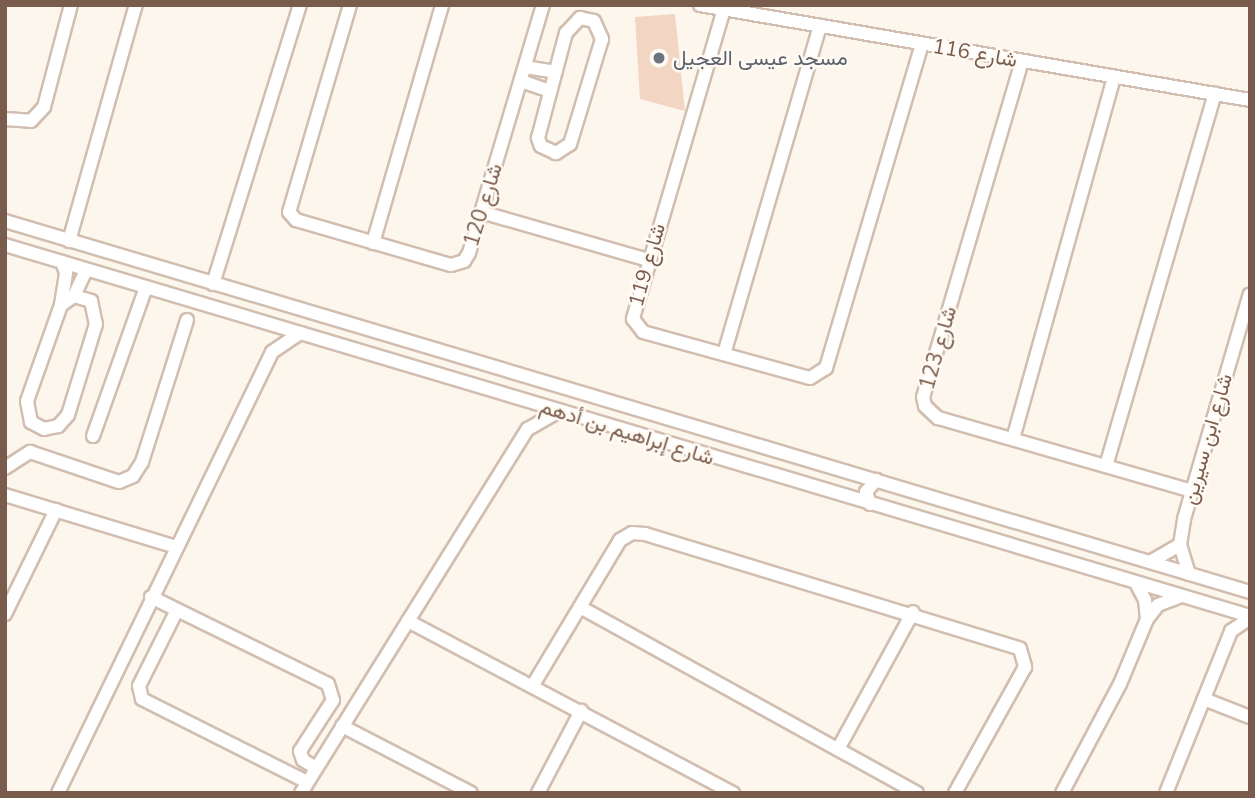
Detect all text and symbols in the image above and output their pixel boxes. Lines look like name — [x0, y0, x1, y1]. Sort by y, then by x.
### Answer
street label: شارع 116 — [931, 33, 1019, 73]
place label: مسجد عيسى العجيل — [673, 45, 848, 71]
marker: مسجد عيسى العجيل — [651, 50, 667, 66]
street label: شارع 120 — [458, 160, 508, 250]
street label: شارع 119 — [623, 220, 671, 310]
street label: شارع 123 — [914, 303, 962, 393]
street label: شارع ابن سيرين — [1176, 371, 1238, 507]
street label: شارع إبراهيم بن أدهم — [537, 394, 717, 470]

